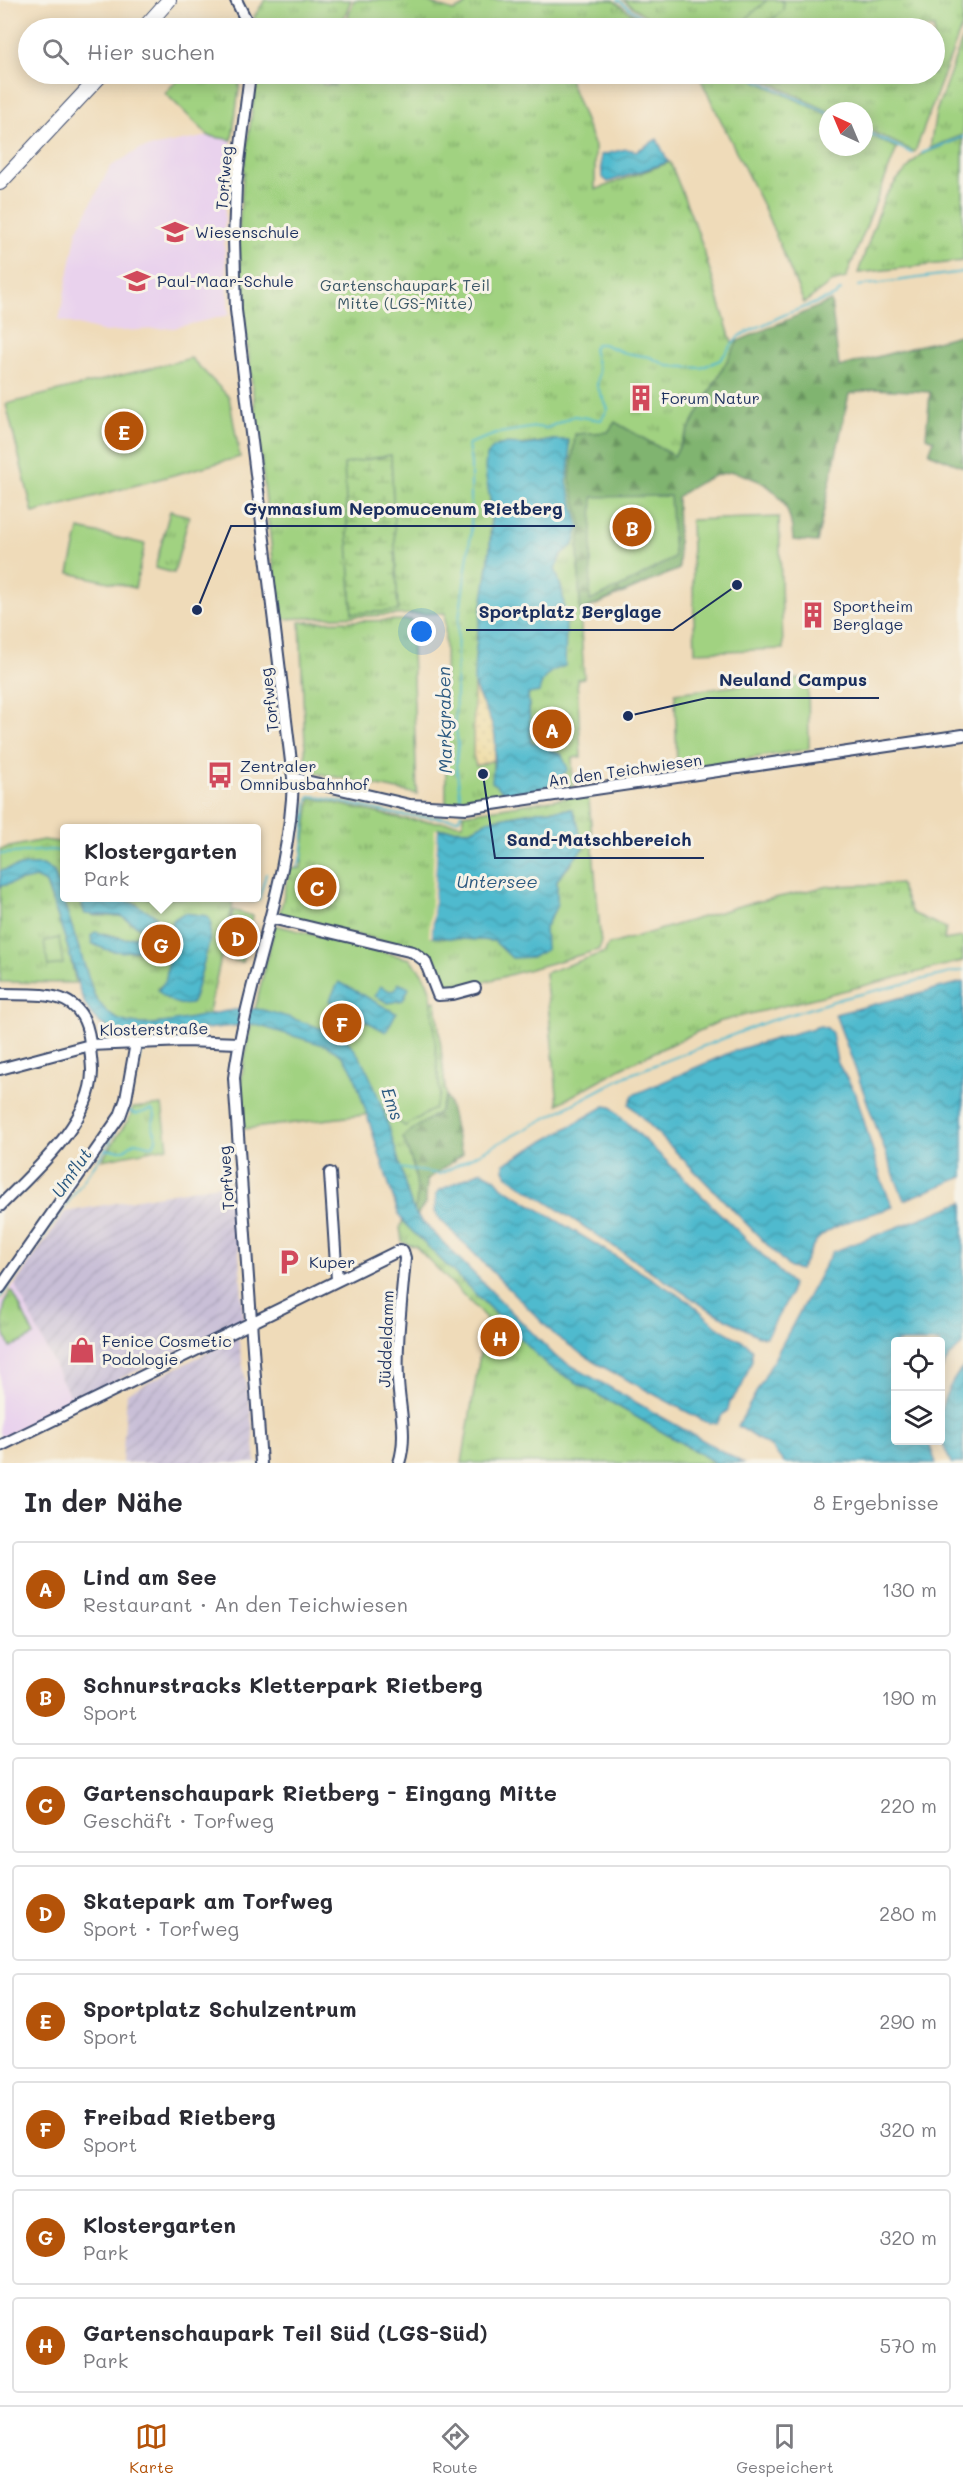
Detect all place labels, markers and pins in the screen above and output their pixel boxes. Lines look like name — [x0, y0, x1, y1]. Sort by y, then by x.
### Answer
school or university icon: Wiesenschule — [160, 217, 190, 247]
place label: Wiesenschule — [195, 221, 299, 242]
school or university icon: Paul-Maar-Schule — [122, 266, 152, 296]
place label: Paul-Maar-Schule — [157, 270, 294, 291]
building icon: Forum Natur — [626, 383, 656, 413]
place label: Forum Natur — [661, 387, 760, 408]
pin: E — [104, 408, 144, 454]
callout: Gymnasium Nepomucenum Rietberg — [231, 490, 575, 526]
pin: B — [612, 504, 652, 550]
callout: Sportplatz Berglage — [466, 594, 673, 630]
place label: Sportheim Berglage — [833, 595, 913, 634]
building icon: Sportheim Berglage — [798, 600, 828, 630]
callout: Neuland Campus — [707, 662, 879, 698]
pin: A — [532, 706, 572, 752]
place label: Zentraler Omnibusbahnhof — [240, 755, 369, 794]
bus stop icon: Zentraler Omnibusbahnhof — [205, 760, 235, 790]
callout: Sand-Matschbereich — [495, 822, 704, 858]
pin: C — [298, 864, 336, 910]
pin: D — [218, 914, 258, 960]
pin: G — [142, 922, 180, 966]
pin: F — [322, 1000, 362, 1046]
parking icon: Kuper — [274, 1247, 304, 1277]
place label: Kuper — [309, 1251, 355, 1272]
pin: H — [480, 1314, 520, 1360]
place label: Fenice Cosmetic Podologie — [102, 1330, 232, 1369]
shop icon: Fenice Cosmetic Podologie — [67, 1335, 97, 1365]

